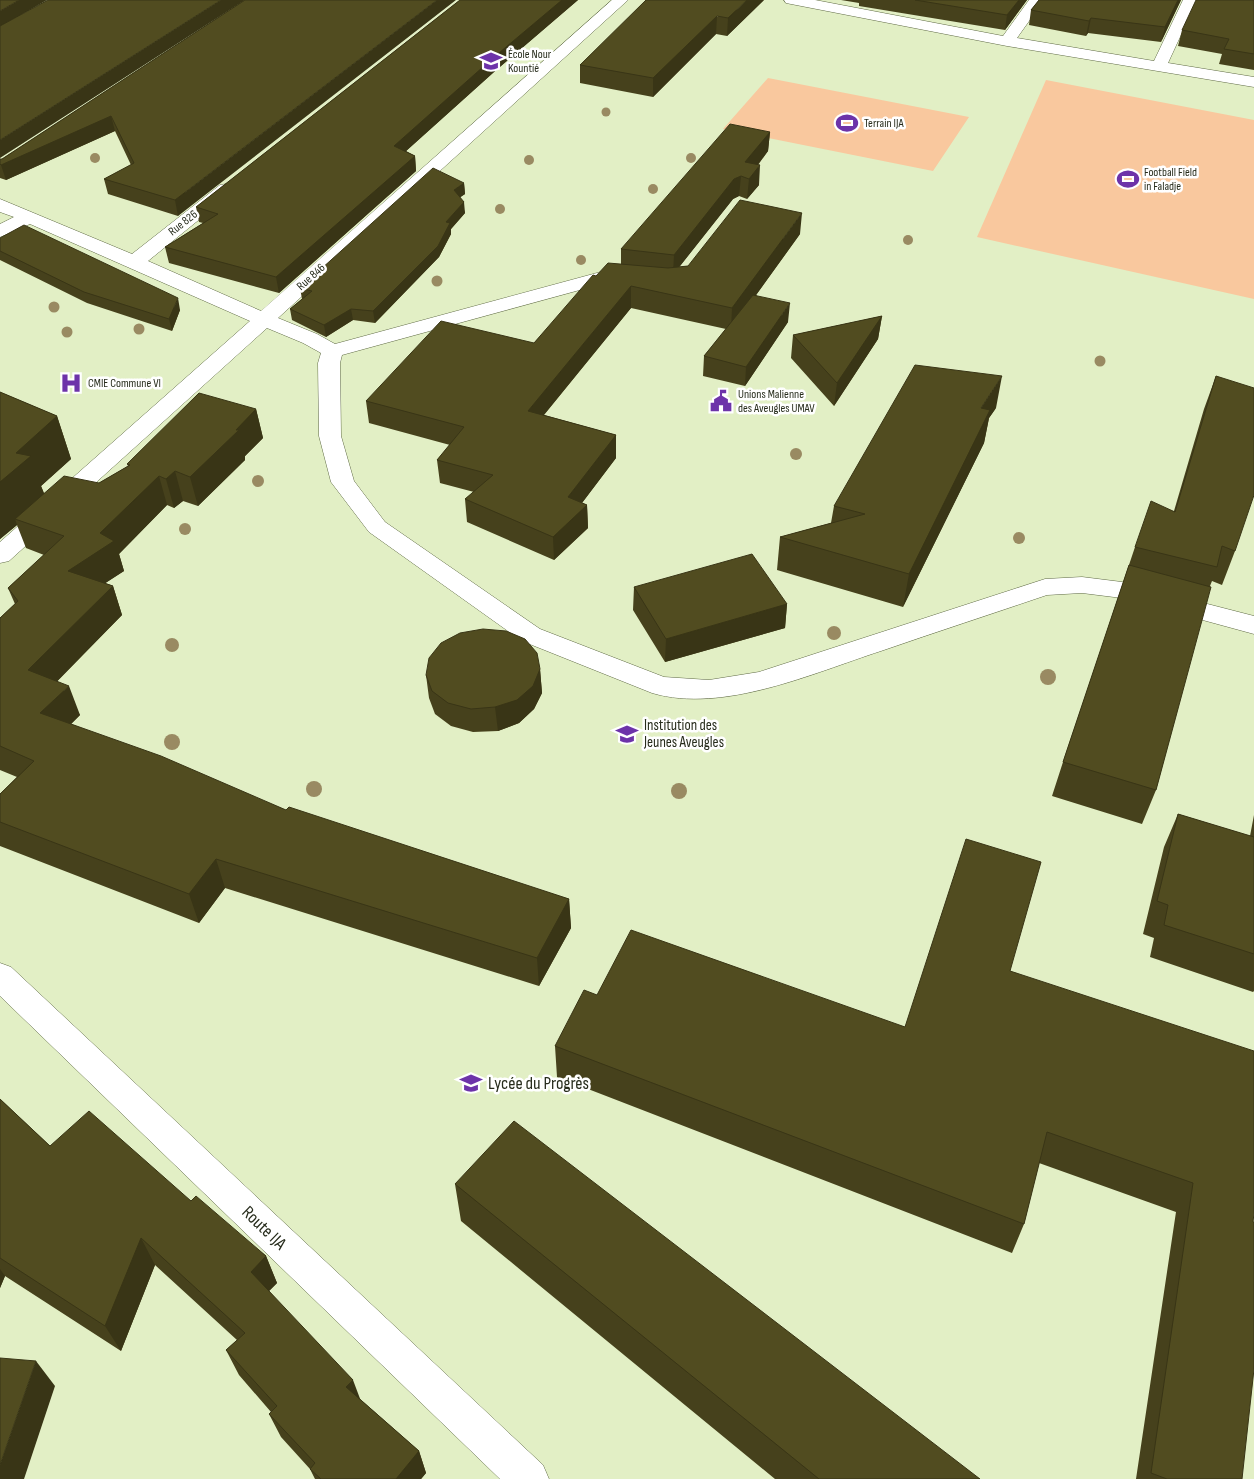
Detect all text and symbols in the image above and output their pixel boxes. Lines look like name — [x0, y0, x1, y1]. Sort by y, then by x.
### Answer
place label: École Nour Kountié — [508, 47, 552, 76]
school or university icon: École Nour Kountié — [478, 48, 504, 74]
sports icon: Terrain IJA — [834, 110, 860, 136]
place label: Terrain IJA — [864, 116, 904, 131]
place label: Football Field in Faladje — [1144, 165, 1197, 194]
sports icon: Football Field in Faladje — [1115, 166, 1141, 192]
street label: Rue 826 — [165, 207, 201, 239]
street label: Rue 846 — [294, 260, 328, 294]
hospital icon: CMIE Commune VI — [58, 370, 84, 396]
place label: CMIE Commune VI — [88, 376, 161, 391]
place label: Unions Malienne des Aveugles UMAV — [738, 387, 815, 416]
public building icon: Unions Malienne des Aveugles UMAV — [708, 388, 734, 414]
place label: Institution des Jeunes Aveugles — [643, 716, 724, 752]
school or university icon: Institution des Jeunes Aveugles — [614, 721, 640, 747]
school or university icon: Lycée du Progrès — [458, 1070, 484, 1096]
place label: Lycée du Progrès — [488, 1073, 589, 1094]
street label: Route IJA — [237, 1202, 291, 1254]

